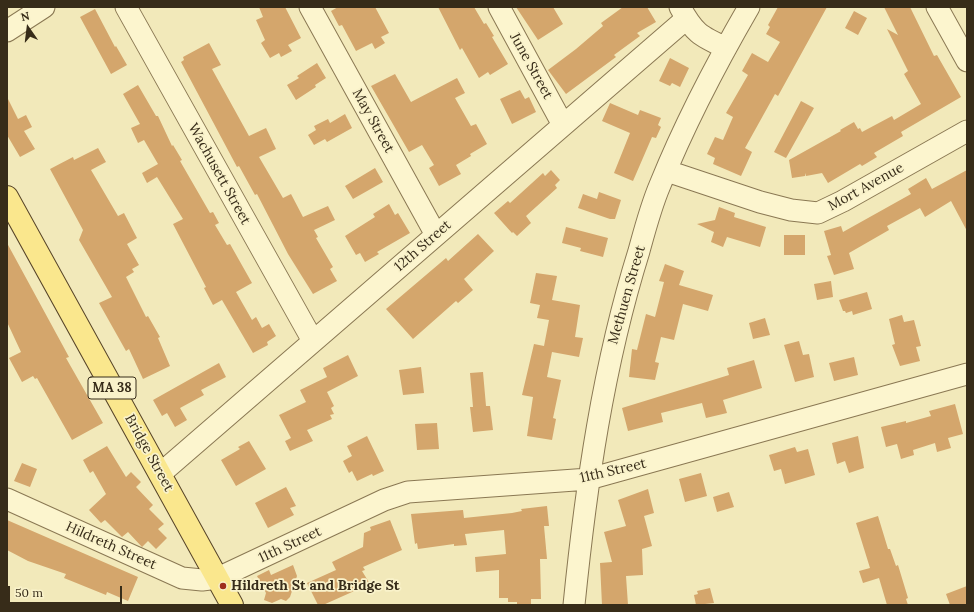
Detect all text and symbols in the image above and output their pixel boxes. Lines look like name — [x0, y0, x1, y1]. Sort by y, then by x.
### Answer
north arrow — [8, 8, 48, 48]
text: N — [19, 9, 31, 24]
street label: June Street — [506, 30, 556, 102]
street label: May Street — [349, 86, 397, 156]
street label: Wachusett Street — [184, 120, 254, 228]
street label: Mort Avenue — [825, 159, 907, 215]
street label: 12th Street — [391, 217, 455, 275]
street label: Methuen Street — [605, 244, 649, 346]
road number: MA 38 — [88, 377, 136, 399]
street label: Bridge Street — [121, 411, 177, 495]
street label: 11th Street — [578, 455, 648, 487]
street label: Hildreth Street — [63, 518, 159, 574]
street label: 11th Street — [256, 523, 324, 567]
scale bar — [10, 578, 124, 604]
place label: Hildreth St and Bridge St — [231, 578, 399, 594]
marker: Hildreth St and Bridge St — [218, 581, 228, 591]
text: 50 m — [15, 585, 43, 600]

